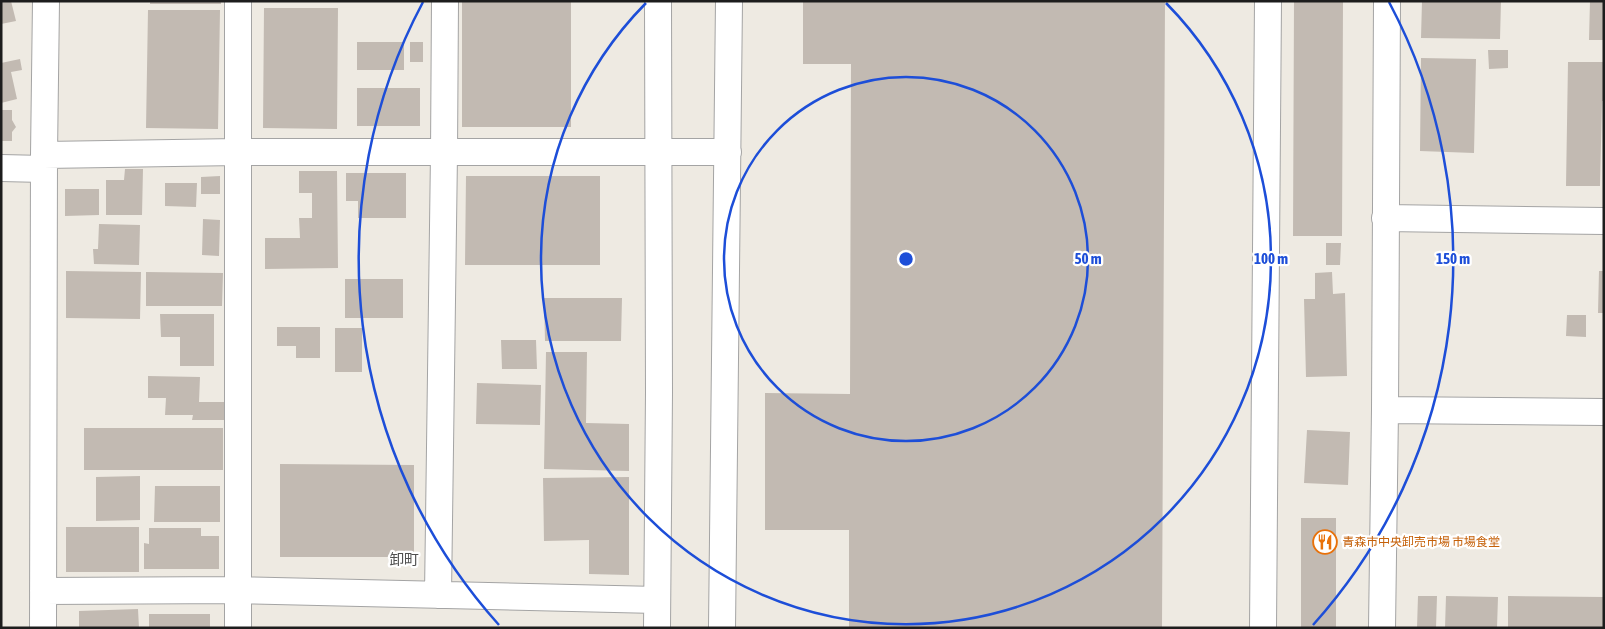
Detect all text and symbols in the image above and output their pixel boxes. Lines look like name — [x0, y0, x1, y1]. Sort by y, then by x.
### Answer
centre of rings — [897, 250, 915, 268]
text: 50 m — [1075, 250, 1102, 267]
text: 100 m — [1254, 250, 1288, 267]
text: 150 m — [1436, 250, 1470, 267]
restaurant icon: 青森市中央卸売市場 市場食堂 — [1312, 529, 1338, 555]
place label: 青森市中央卸売市場 市場食堂 — [1342, 535, 1500, 549]
district label: 卸町 — [389, 551, 419, 568]

